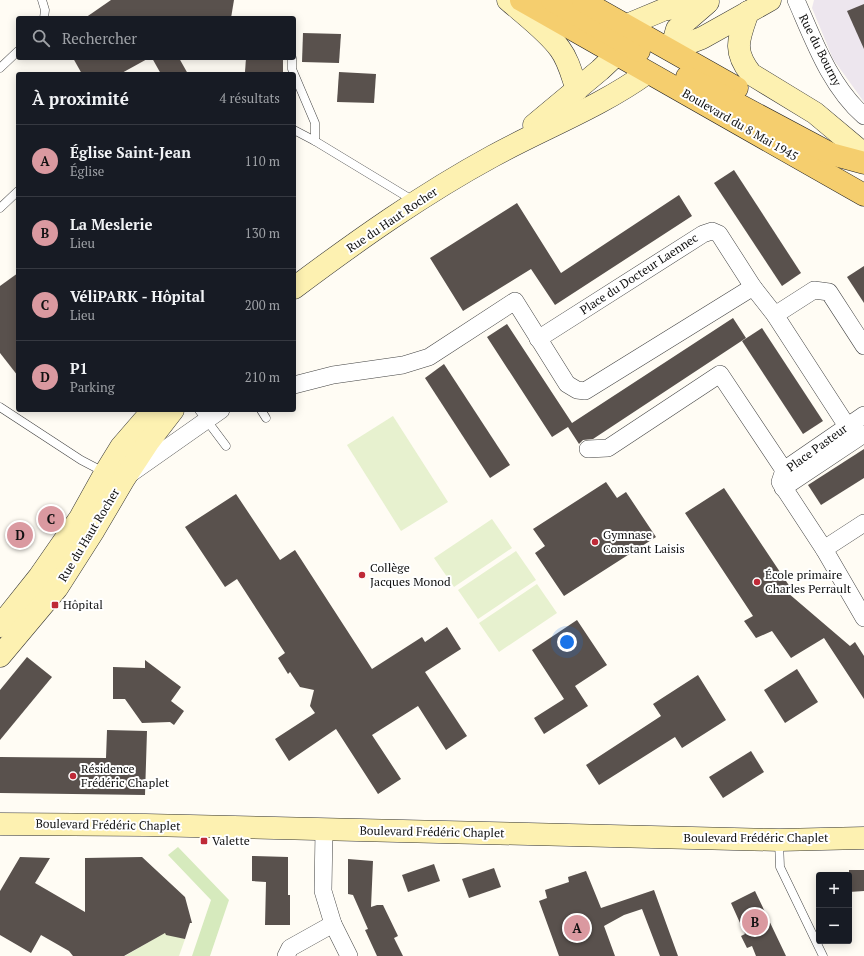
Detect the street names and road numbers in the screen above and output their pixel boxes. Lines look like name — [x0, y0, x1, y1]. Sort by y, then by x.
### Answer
street label: Rue du Bourny — [796, 11, 845, 89]
street label: Boulevard du 8 Mai 1945 — [680, 85, 801, 164]
street label: Rue du Haut Rocher — [343, 183, 440, 256]
street label: Place du Docteur Laennec — [577, 230, 701, 317]
street label: Place Pasteur — [783, 420, 850, 475]
street label: Rue du Haut Rocher — [55, 485, 123, 584]
street label: Boulevard Frédéric Chaplet — [35, 816, 181, 833]
street label: Boulevard Frédéric Chaplet — [359, 823, 505, 840]
street label: Boulevard Frédéric Chaplet — [684, 830, 829, 845]

